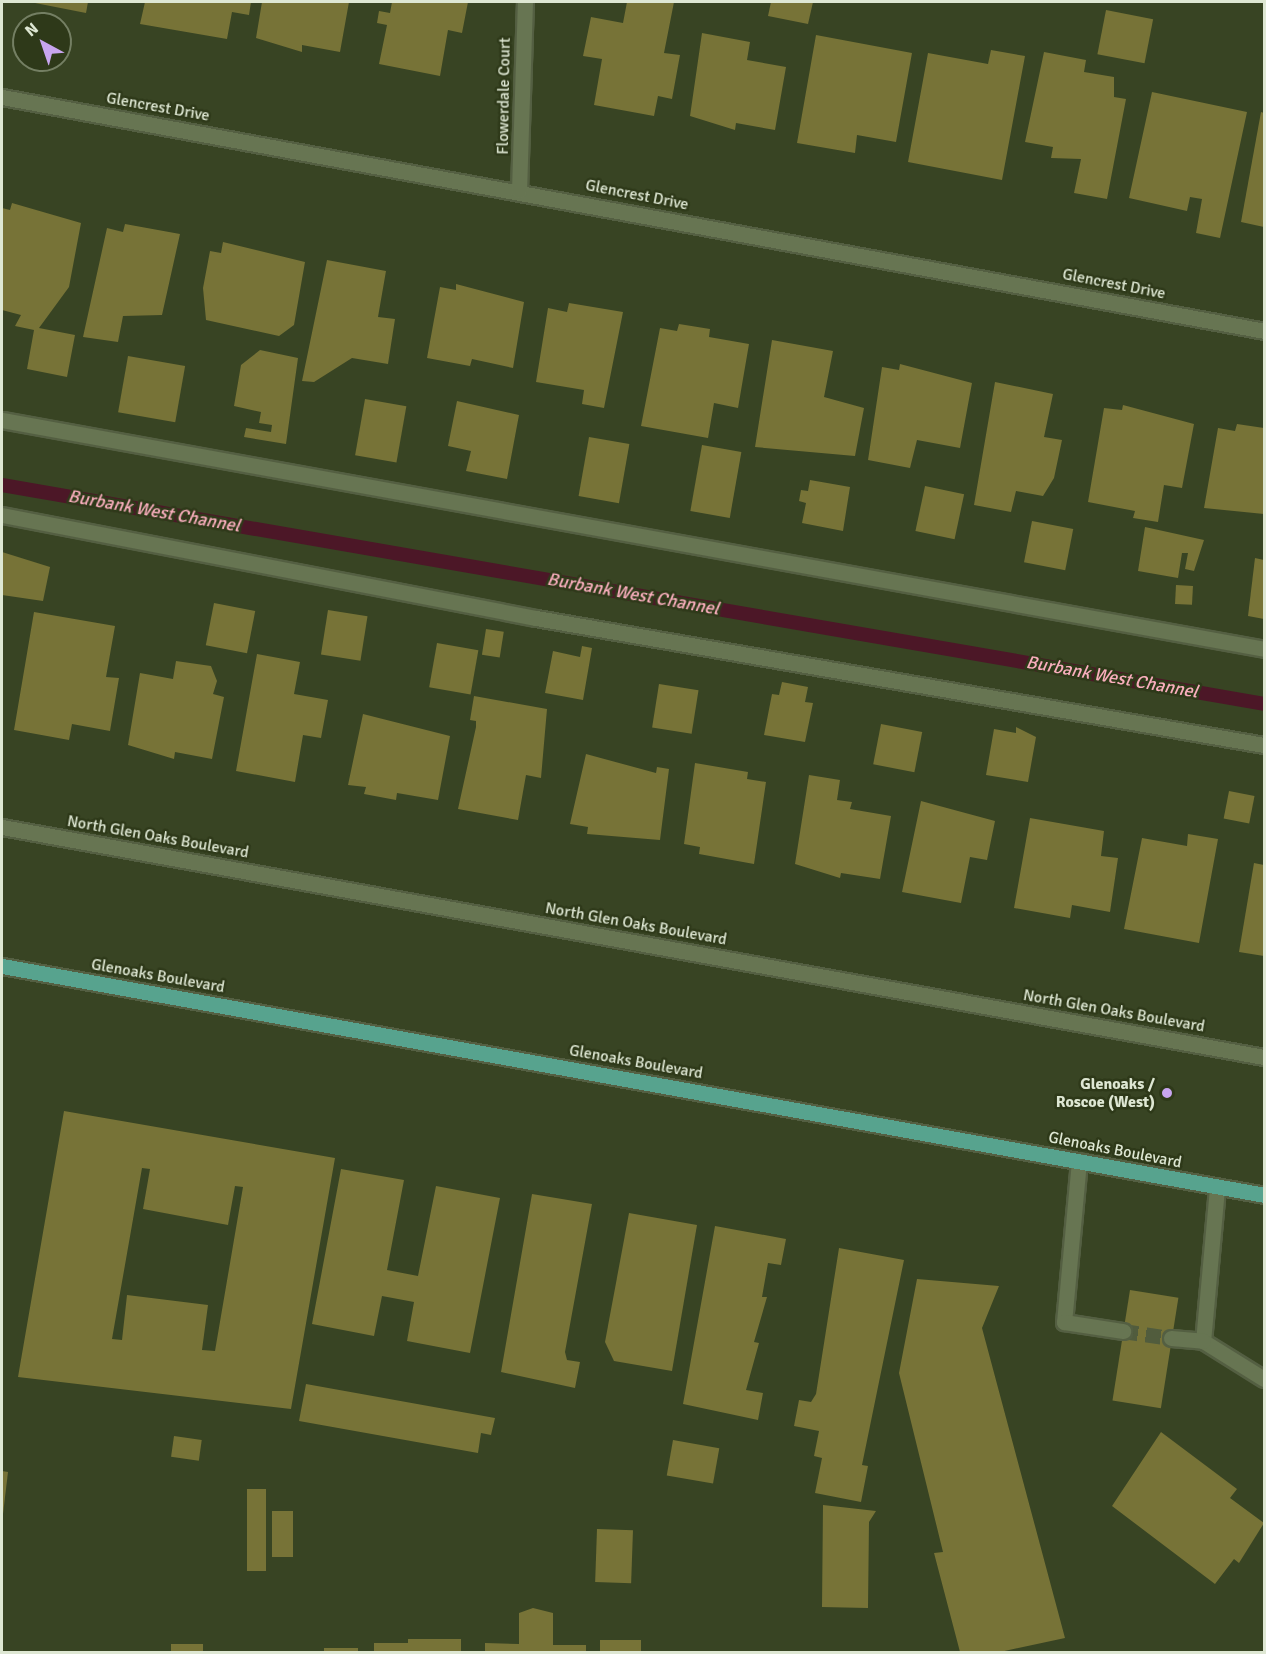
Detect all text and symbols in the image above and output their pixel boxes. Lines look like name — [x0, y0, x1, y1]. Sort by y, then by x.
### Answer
north arrow — [12, 12, 72, 72]
text: N — [21, 19, 42, 41]
street label: Flowerdale Court — [493, 37, 515, 155]
street label: Glencrest Drive — [105, 88, 211, 126]
street label: Glencrest Drive — [584, 176, 690, 214]
street label: Glencrest Drive — [1061, 265, 1167, 303]
water label: Burbank West Channel — [66, 485, 242, 537]
water label: Burbank West Channel — [545, 568, 721, 620]
water label: Burbank West Channel — [1024, 651, 1200, 703]
street label: North Glen Oaks Boulevard — [66, 812, 250, 862]
street label: North Glen Oaks Boulevard — [544, 899, 728, 949]
street label: Glenoaks Boulevard — [90, 955, 226, 997]
street label: North Glen Oaks Boulevard — [1022, 986, 1206, 1036]
street label: Glenoaks Boulevard — [568, 1041, 704, 1083]
place label: Glenoaks / Roscoe (West) — [1056, 1074, 1155, 1112]
marker: Glenoaks / Roscoe (West) — [1160, 1086, 1174, 1100]
street label: Glenoaks Boulevard — [1047, 1128, 1183, 1172]

